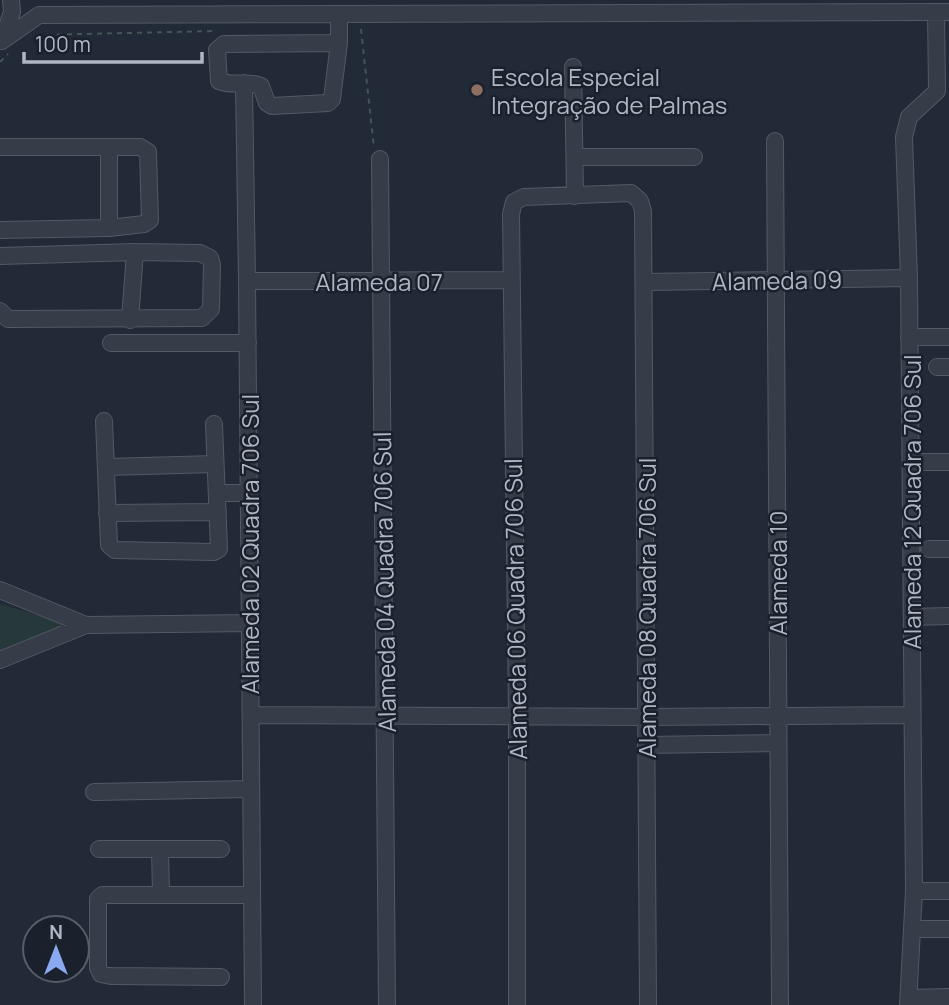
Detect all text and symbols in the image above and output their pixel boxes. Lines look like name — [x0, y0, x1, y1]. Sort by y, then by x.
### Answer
scale bar — [24, 21, 203, 65]
text: 100 m — [35, 30, 91, 58]
place label: Escola Especial Integração de Palmas — [491, 60, 727, 121]
marker: Escola Especial Integração de Palmas — [469, 82, 485, 98]
street label: Alameda 09 — [712, 262, 842, 298]
street label: Alameda 07 — [315, 265, 443, 298]
street label: Alameda 12 Quadra 706 Sul — [895, 354, 928, 650]
street label: Alameda 02 Quadra 706 Sul — [233, 394, 266, 694]
street label: Alameda 04 Quadra 706 Sul — [365, 431, 403, 733]
street label: Alameda 06 Quadra 706 Sul — [496, 458, 534, 760]
street label: Alameda 08 Quadra 706 Sul — [630, 458, 663, 758]
street label: Alameda 10 — [761, 511, 794, 635]
north arrow — [21, 914, 91, 984]
text: N — [49, 919, 63, 945]

